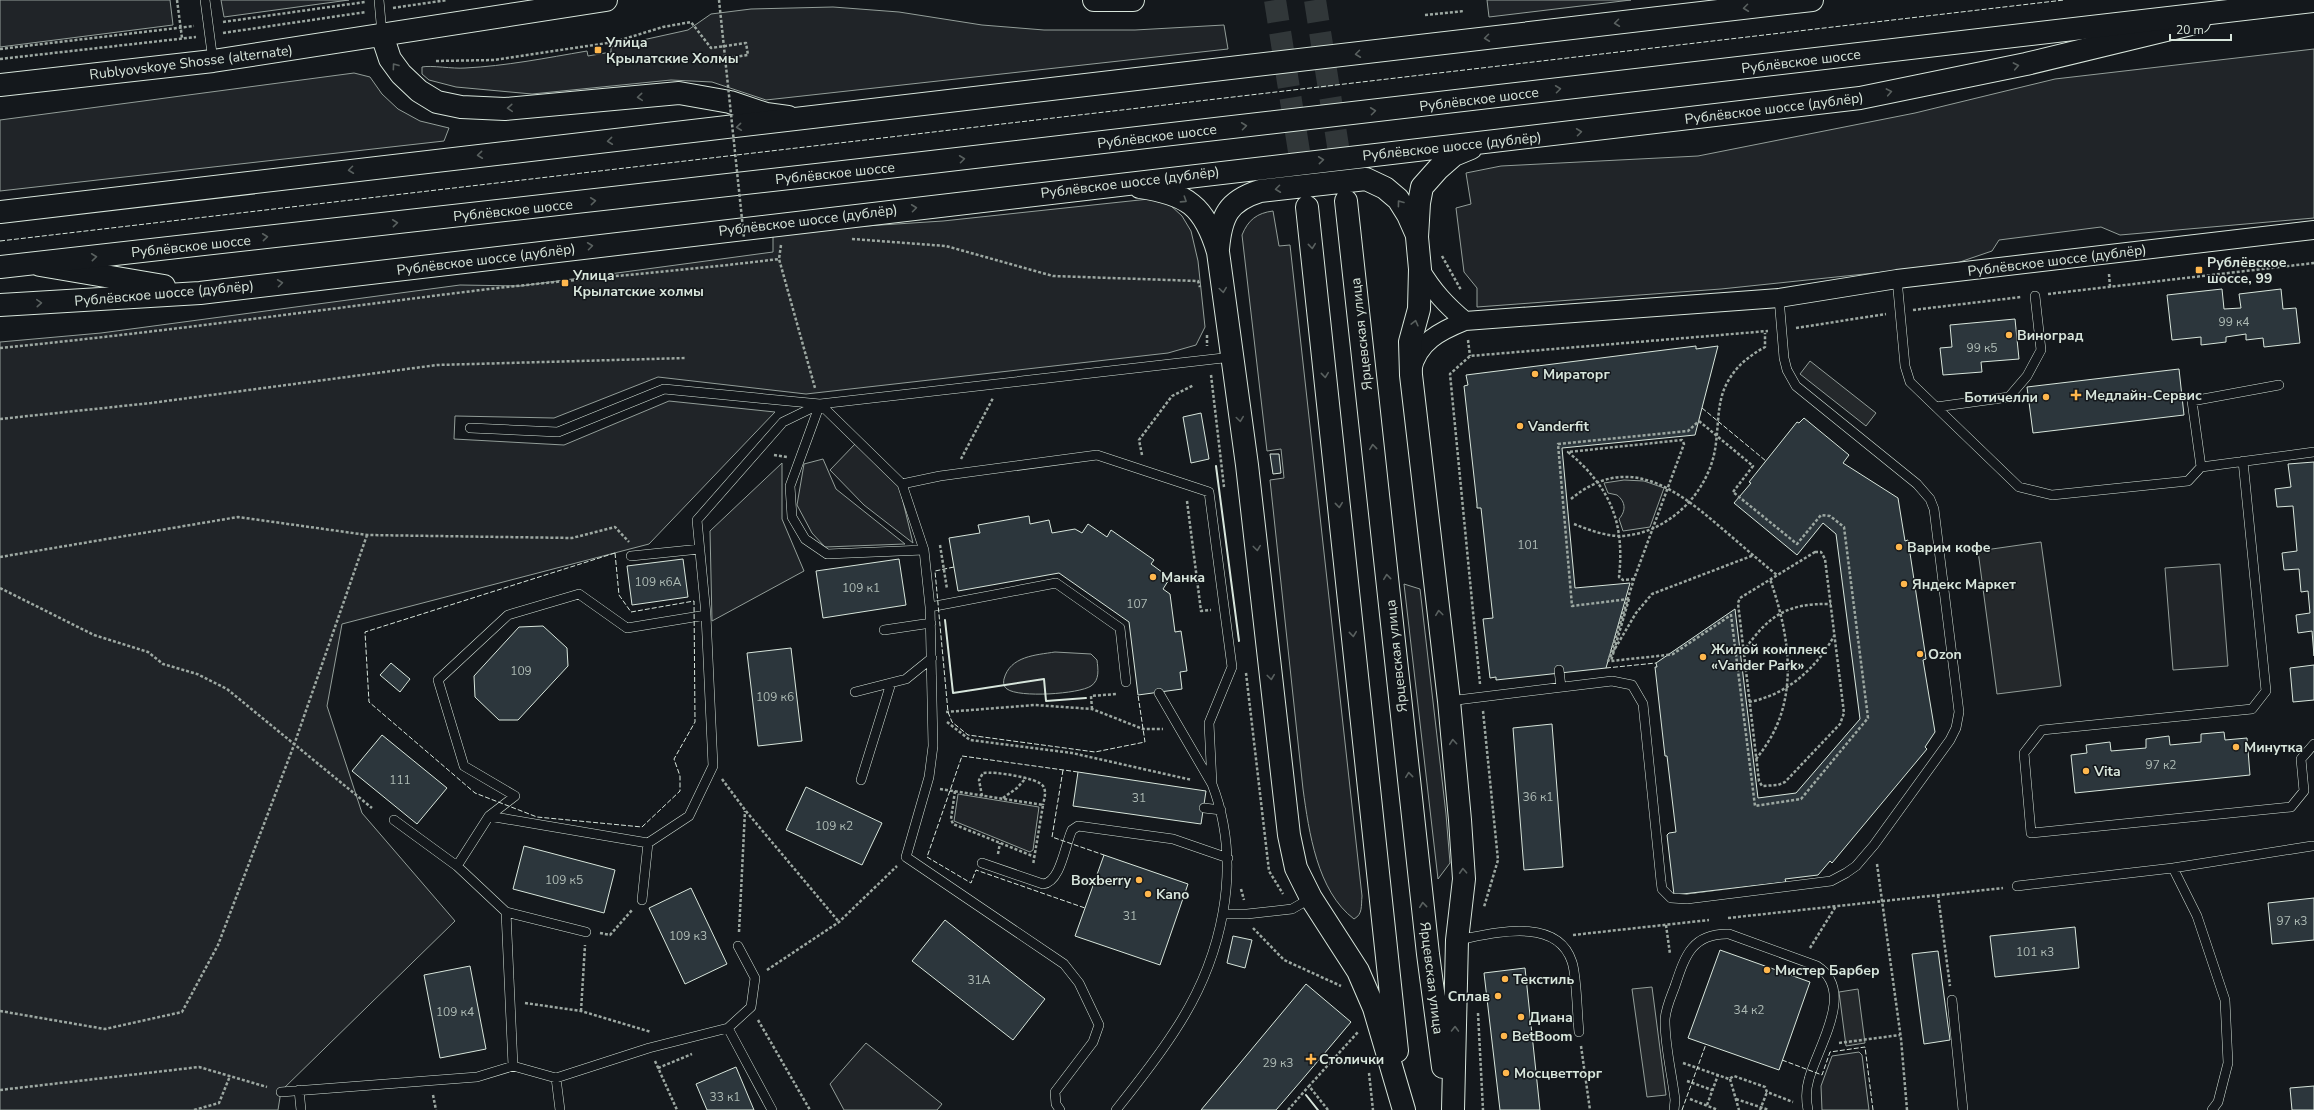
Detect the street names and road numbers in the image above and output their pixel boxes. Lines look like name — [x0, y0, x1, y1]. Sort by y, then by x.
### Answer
street label: Rublyovskoye Shosse (alternate) — [88, 41, 294, 84]
street label: Рублёвское шоссе — [1740, 45, 1862, 78]
street label: Рублёвское шоссе — [1418, 83, 1540, 116]
street label: Рублёвское шоссе (дублёр) — [1684, 88, 1865, 129]
street label: Рублёвское шоссе — [1096, 120, 1218, 153]
street label: Рублёвское шоссе (дублёр) — [1362, 128, 1543, 165]
street label: Рублёвское шоссе — [774, 158, 896, 189]
street label: Рублёвское шоссе (дублёр) — [1040, 162, 1221, 203]
street label: Рублёвское шоссе — [452, 195, 574, 226]
street label: Рублёвское шоссе (дублёр) — [718, 200, 899, 241]
street label: Рублёвское шоссе — [130, 231, 252, 262]
street label: Рублёвское шоссе (дублёр) — [396, 239, 577, 280]
street label: Рублёвское шоссе (дублёр) — [1967, 240, 2148, 281]
street label: Рублёвское шоссе (дублёр) — [74, 276, 255, 311]
street label: Ярцевская улица — [1346, 277, 1377, 391]
street label: Ярцевская улица — [1381, 599, 1412, 713]
street label: Ярцевская улица — [1415, 921, 1448, 1035]

